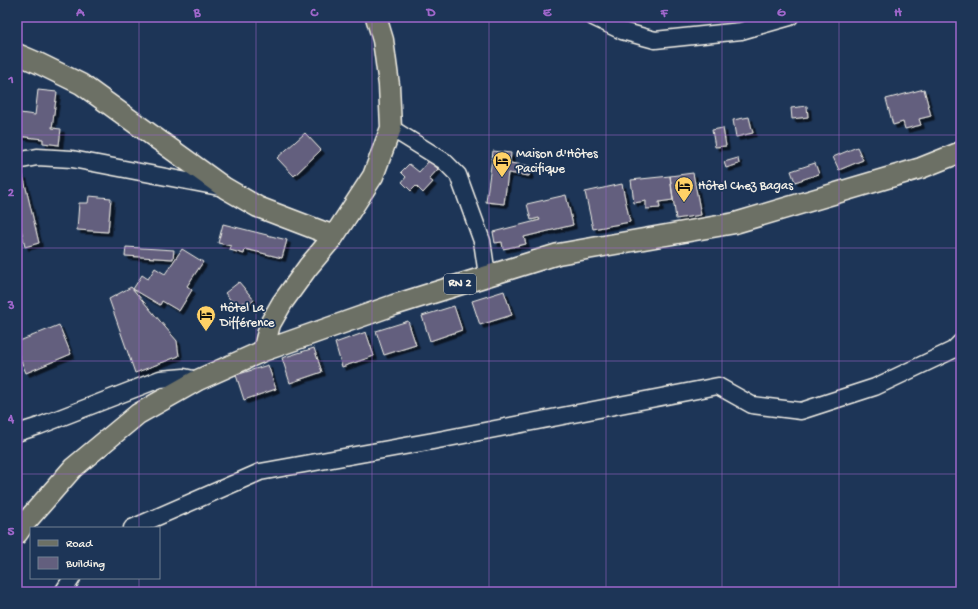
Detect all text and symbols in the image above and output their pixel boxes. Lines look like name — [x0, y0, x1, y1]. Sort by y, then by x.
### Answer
text: A — [75, 6, 85, 21]
text: B — [193, 6, 202, 21]
text: C — [309, 6, 319, 21]
text: D — [426, 6, 436, 21]
text: E — [543, 6, 552, 21]
text: F — [660, 6, 669, 21]
text: G — [777, 6, 786, 21]
text: H — [894, 6, 902, 21]
text: 1 — [7, 73, 14, 88]
place label: Maison d'Hôtes Pacifique — [515, 147, 599, 177]
hotel icon: Maison d'Hôtes Pacifique — [491, 150, 513, 178]
hotel icon: Hôtel Chez Bagas — [673, 175, 695, 203]
place label: Hôtel Chez Bagas — [698, 179, 794, 194]
text: 2 — [8, 186, 15, 201]
road number: RN 2 — [444, 274, 476, 294]
text: 3 — [7, 299, 15, 314]
place label: Hôtel La Différence — [219, 301, 275, 331]
hotel icon: Hôtel La Différence — [195, 304, 217, 332]
text: 4 — [7, 412, 15, 427]
text: 5 — [8, 525, 15, 540]
legend — [30, 527, 160, 579]
text: Road — [66, 538, 93, 552]
text: Building — [65, 558, 105, 572]

